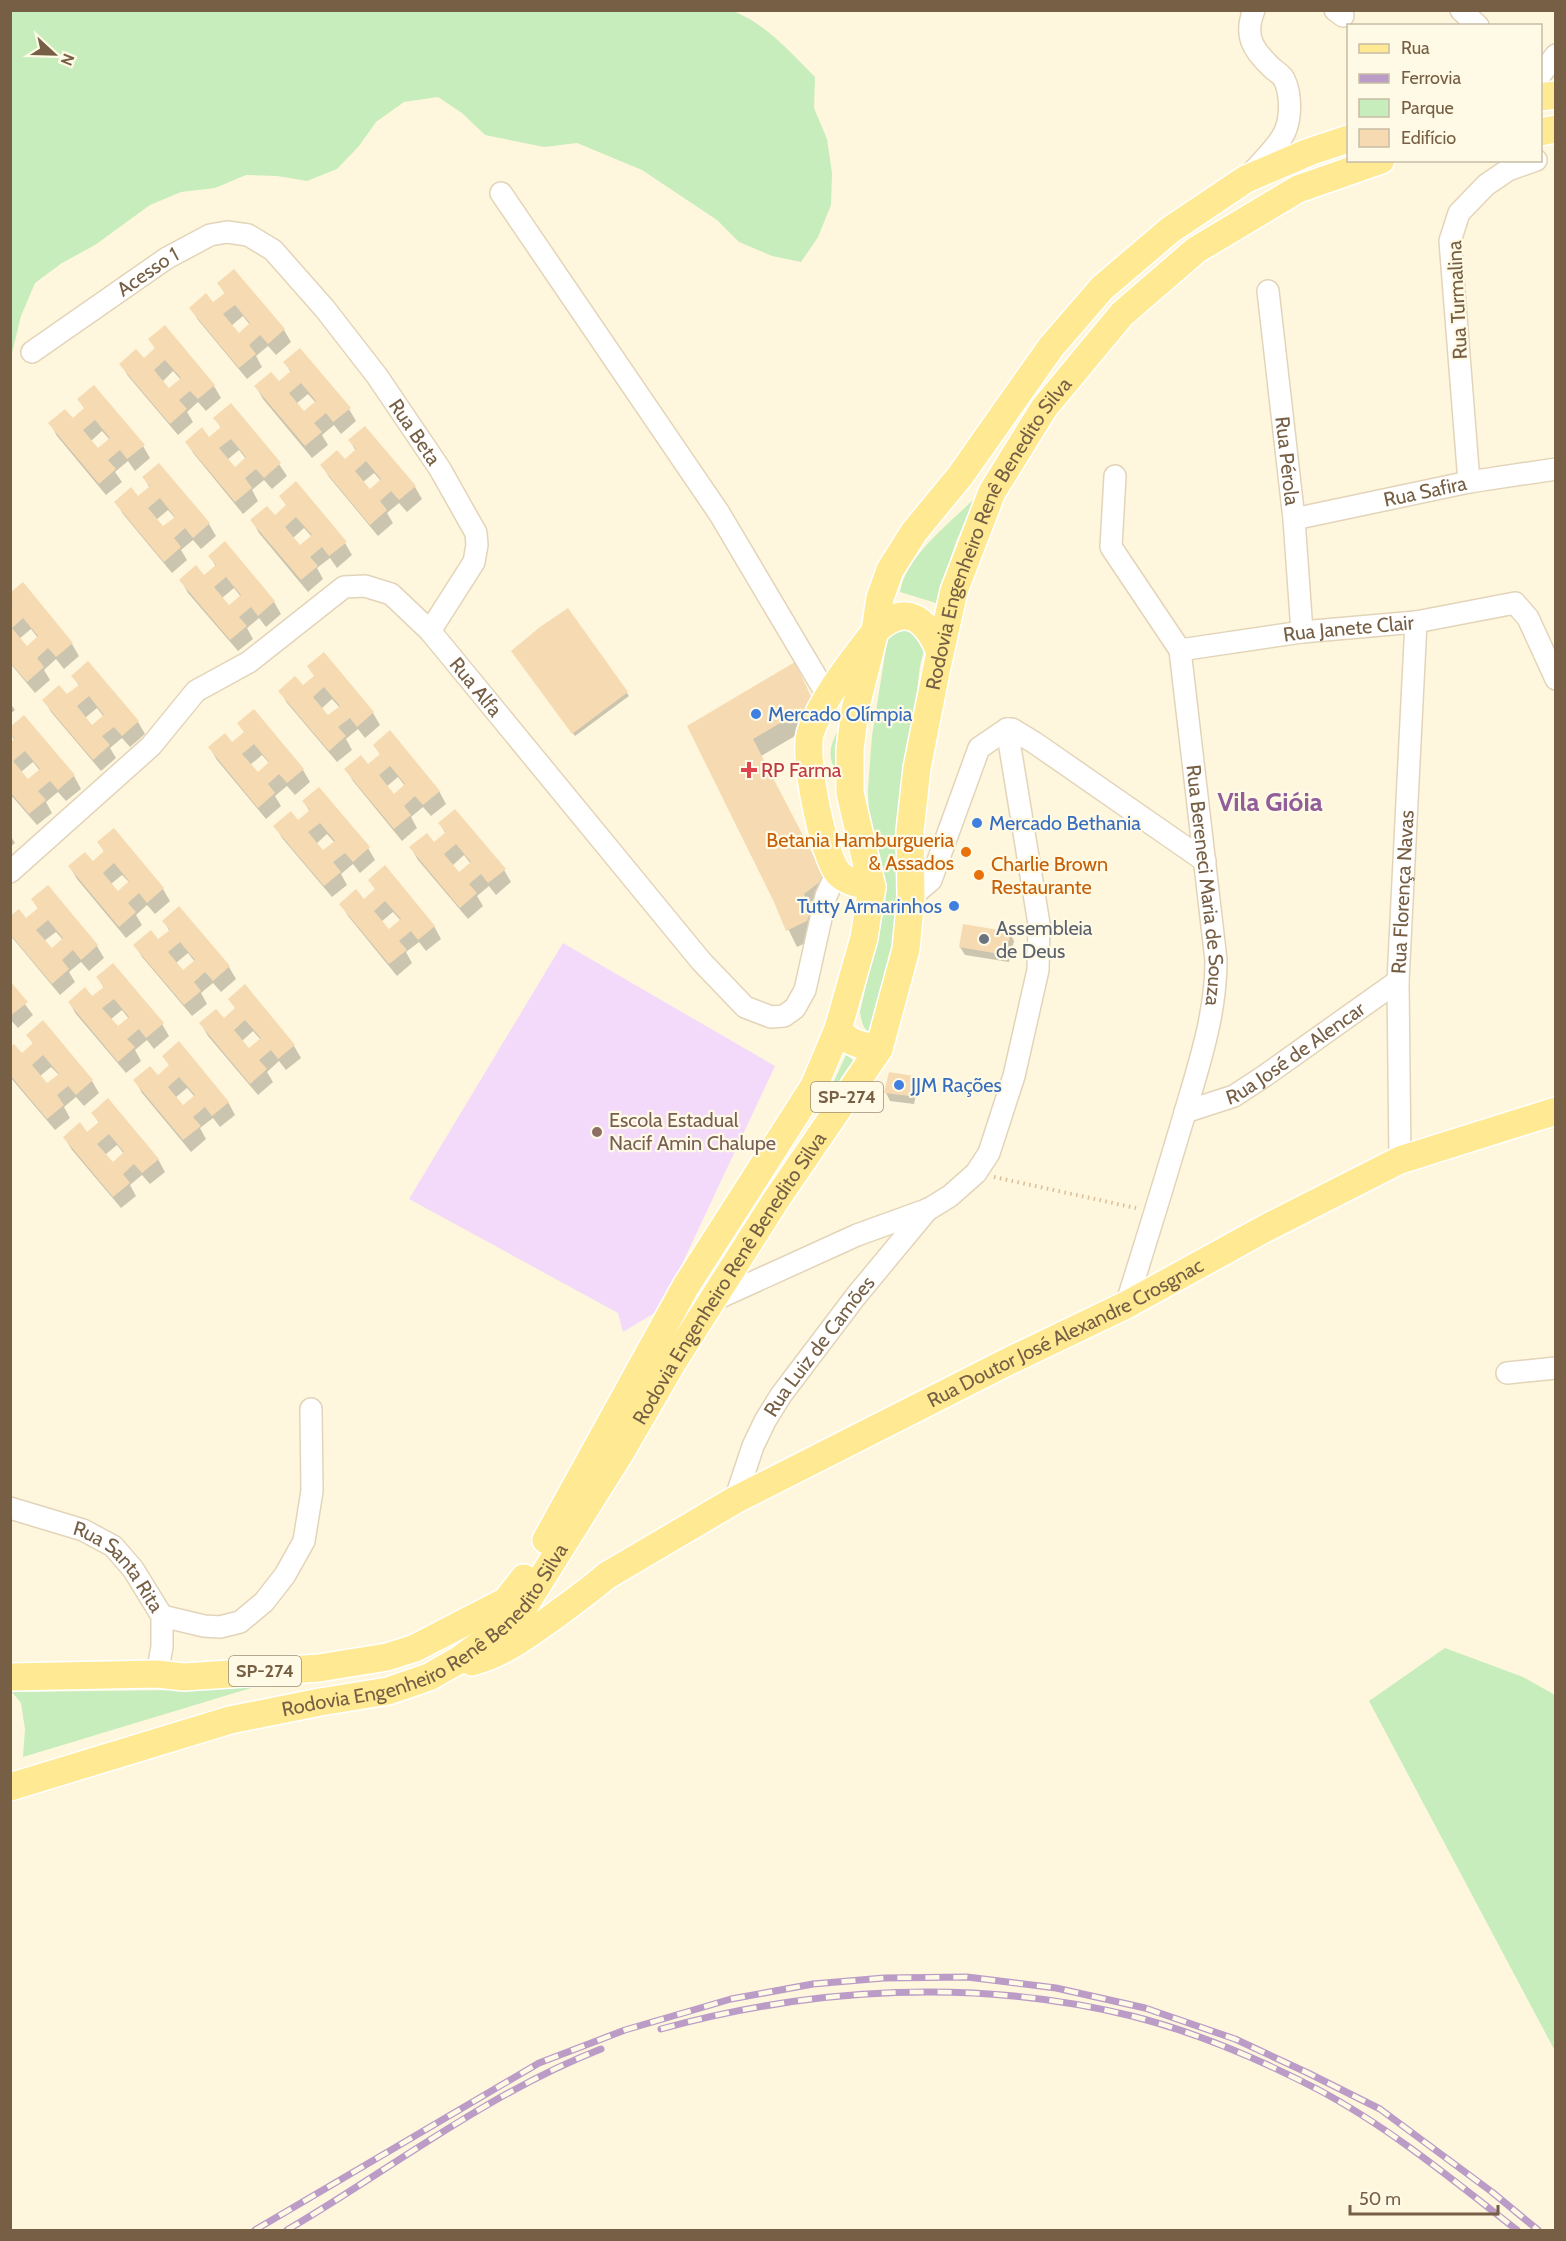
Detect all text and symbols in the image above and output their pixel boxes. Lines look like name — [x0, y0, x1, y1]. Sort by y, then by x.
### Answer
north arrow — [24, 24, 84, 84]
legend — [1347, 24, 1542, 162]
text: Rua — [1401, 37, 1430, 59]
text: N — [57, 51, 78, 68]
text: Ferrovia — [1401, 67, 1461, 89]
text: Parque — [1401, 97, 1454, 119]
text: Edifício — [1401, 127, 1456, 149]
street label: Rua Turmalina — [1442, 240, 1472, 360]
street label: Acesso 1 — [112, 242, 183, 301]
street label: Rodovia Engenheiro Renê Benedito Silva — [921, 372, 1077, 692]
street label: Rua Beta — [384, 394, 446, 470]
street label: Rua Pérola — [1270, 415, 1304, 507]
street label: Rua Safira — [1381, 471, 1469, 512]
street label: Rua Janete Clair — [1282, 610, 1415, 647]
street label: Rua Alfa — [445, 652, 508, 722]
place label: Mercado Olímpia — [768, 702, 913, 726]
marker: Mercado Olímpia — [749, 707, 763, 721]
place label: RP Farma — [761, 758, 842, 782]
marker: RP Farma — [742, 763, 756, 777]
street label: Rua Bereneci Maria de Souza — [1181, 763, 1229, 1008]
district label: Vila Gióia — [1217, 786, 1323, 818]
street label: Rua Florença Navas — [1386, 810, 1419, 975]
place label: Mercado Bethania — [989, 811, 1141, 835]
marker: Mercado Bethania — [970, 816, 984, 830]
place label: Betania Hamburgueria & Assados — [766, 828, 954, 875]
marker: Betania Hamburgueria & Assados — [959, 845, 973, 859]
place label: Charlie Brown Restaurante — [991, 852, 1108, 899]
marker: Charlie Brown Restaurante — [972, 868, 986, 882]
place label: Tutty Armarinhos — [797, 894, 942, 918]
marker: Tutty Armarinhos — [947, 899, 961, 913]
place label: Assembleia de Deus — [996, 916, 1093, 963]
marker: Assembleia de Deus — [977, 932, 991, 946]
street label: Rua José de Alencar — [1223, 996, 1370, 1110]
place label: JJM Rações — [910, 1073, 1002, 1097]
marker: JJM Rações — [892, 1078, 906, 1092]
road number: SP-274 — [811, 1082, 883, 1112]
place label: Escola Estadual Nacif Amin Chalupe — [609, 1108, 776, 1155]
marker: Escola Estadual Nacif Amin Chalupe — [590, 1125, 604, 1139]
street label: Rodovia Engenheiro Renê Benedito Silva — [627, 1127, 831, 1429]
street label: Rua Doutor José Alexandre Crosgnac — [923, 1253, 1207, 1413]
street label: Rua Luiz de Camões — [759, 1271, 880, 1421]
street label: Rua Santa Rita — [71, 1516, 169, 1617]
street label: Rodovia Engenheiro Renê Benedito Silva — [280, 1539, 573, 1721]
road number: SP-274 — [229, 1656, 301, 1686]
scale bar — [1350, 2178, 1498, 2216]
text: 50 m — [1359, 2188, 1401, 2210]

